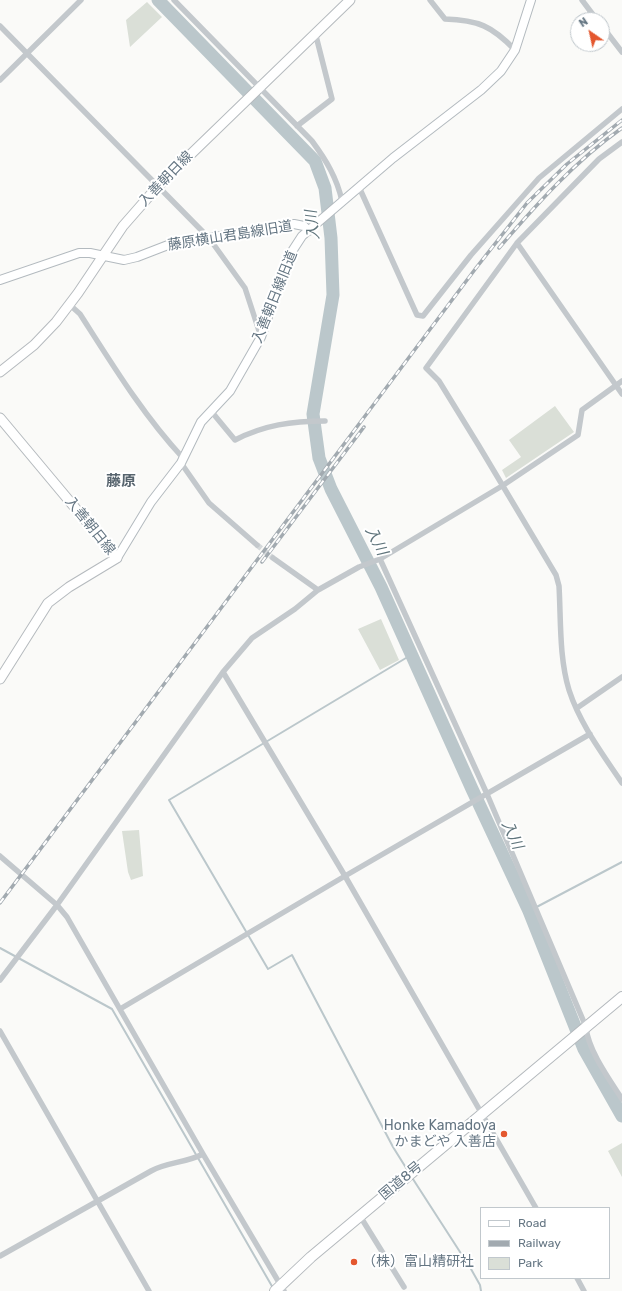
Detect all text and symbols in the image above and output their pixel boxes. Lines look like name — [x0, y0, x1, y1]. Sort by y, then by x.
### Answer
north arrow — [570, 12, 610, 52]
text: N — [577, 15, 590, 30]
street label: 入善朝日線 — [136, 148, 196, 210]
water label: 入川 — [302, 209, 324, 241]
street label: 藤原横山君島線旧道 — [166, 218, 294, 254]
street label: 入善朝日線旧道 — [249, 248, 301, 346]
district label: 藤原 — [106, 473, 136, 491]
street label: 入善朝日線 — [61, 494, 119, 558]
water label: 入川 — [361, 524, 391, 558]
water label: 入川 — [498, 818, 526, 852]
place label: Honke Kamadoya かまどや 入善店 — [384, 1118, 496, 1150]
marker: Honke Kamadoya かまどや 入善店 — [499, 1129, 509, 1139]
street label: 国道8号 — [376, 1158, 426, 1204]
legend — [480, 1207, 610, 1279]
text: Road — [518, 1216, 546, 1230]
text: Railway — [518, 1236, 561, 1250]
place label: （株）富山精研社 — [362, 1254, 474, 1270]
text: Park — [518, 1256, 543, 1270]
marker: （株）富山精研社 — [349, 1257, 359, 1267]

